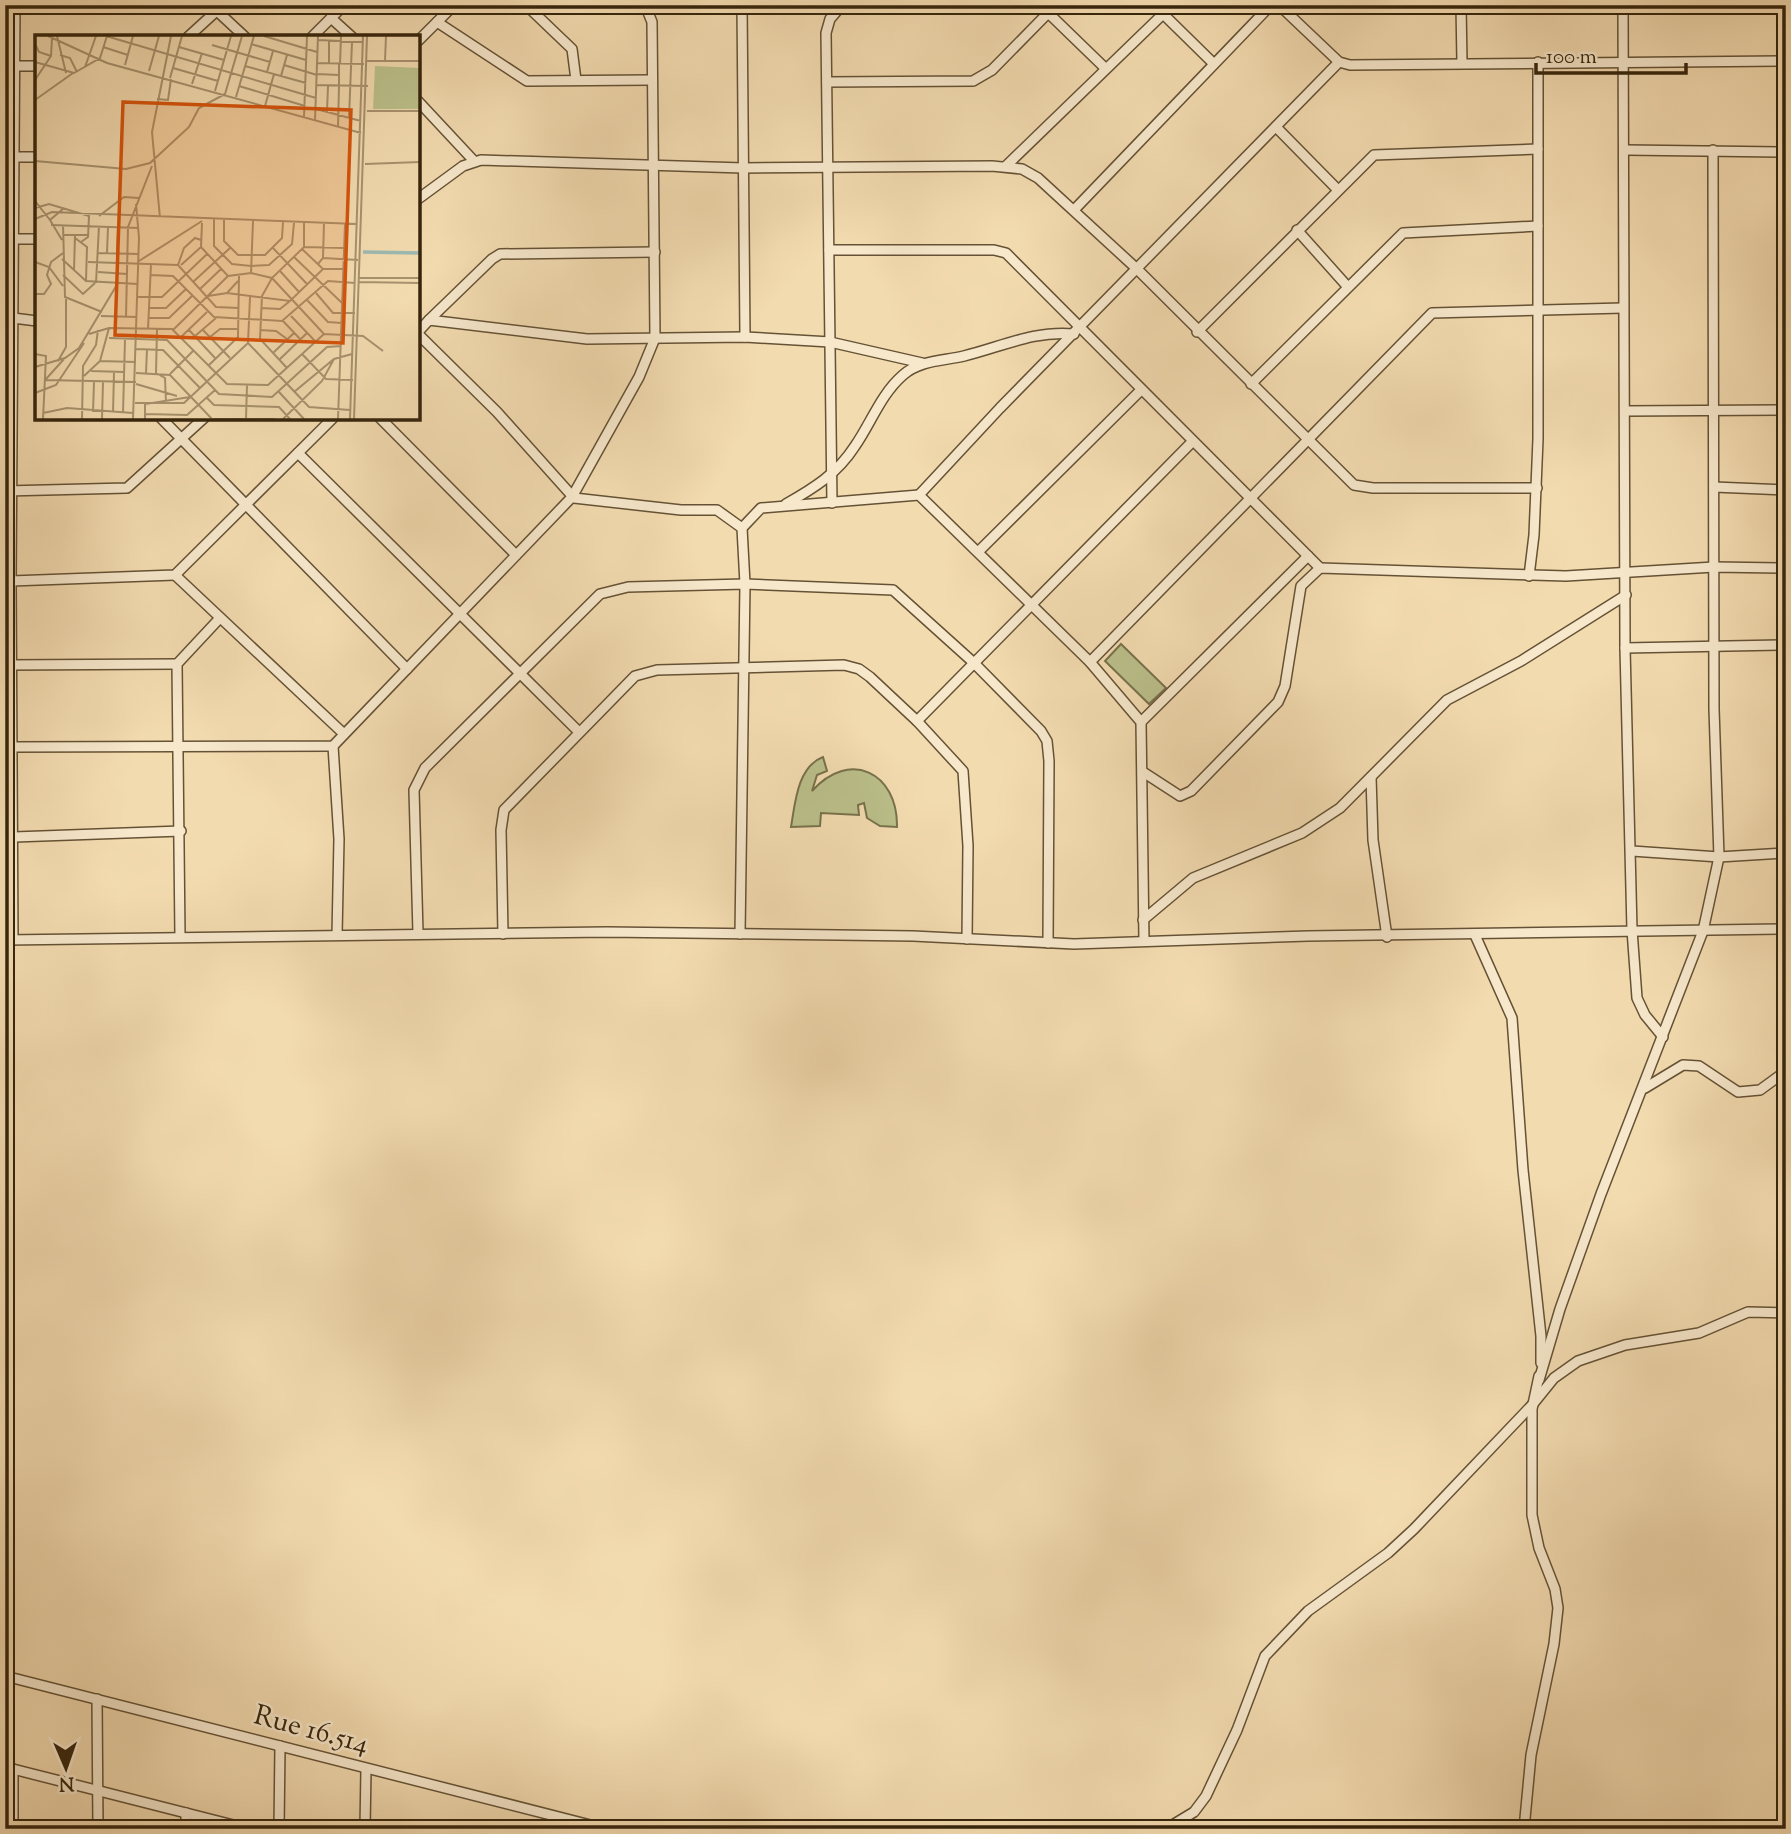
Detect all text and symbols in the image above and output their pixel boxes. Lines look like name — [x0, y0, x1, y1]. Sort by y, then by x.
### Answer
scale bar — [1536, 32, 1686, 76]
inset map — [35, 35, 420, 420]
text: 100 m — [1546, 43, 1597, 73]
street label: Rue 16.514 — [249, 1696, 373, 1766]
north arrow — [32, 1732, 102, 1802]
text: N — [58, 1769, 75, 1796]

